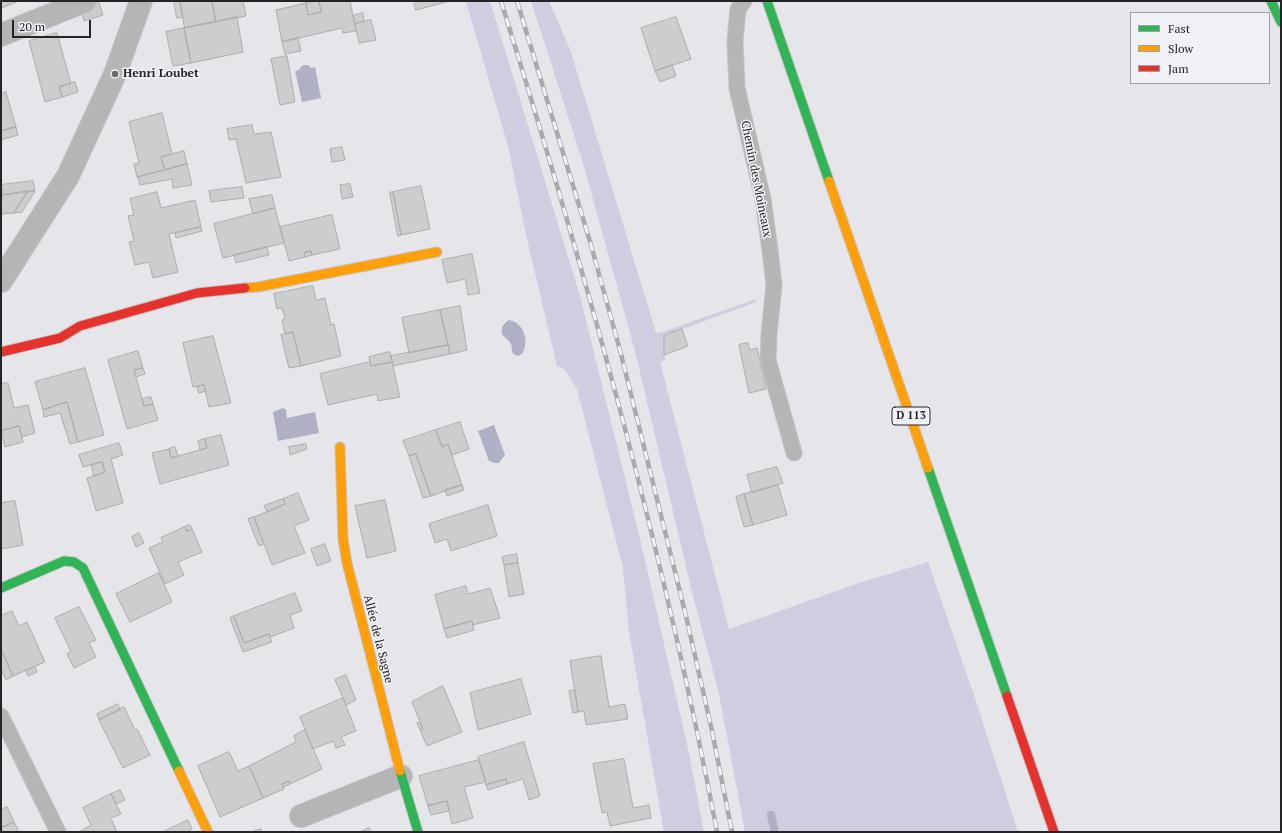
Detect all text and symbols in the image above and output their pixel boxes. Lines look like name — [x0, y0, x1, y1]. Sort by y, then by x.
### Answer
scale bar — [14, 12, 93, 38]
legend — [1130, 12, 1270, 84]
text: 20 m — [19, 19, 45, 34]
text: Fast — [1168, 21, 1190, 36]
text: Slow — [1168, 41, 1193, 56]
text: Jam — [1168, 61, 1189, 76]
place label: Henri Loubet — [123, 67, 199, 81]
marker: Henri Loubet — [110, 69, 120, 79]
street label: Chemin des Moineaux — [738, 119, 774, 239]
road number: D 113 — [892, 407, 930, 425]
street label: Allée de la Sagne — [360, 593, 396, 685]

